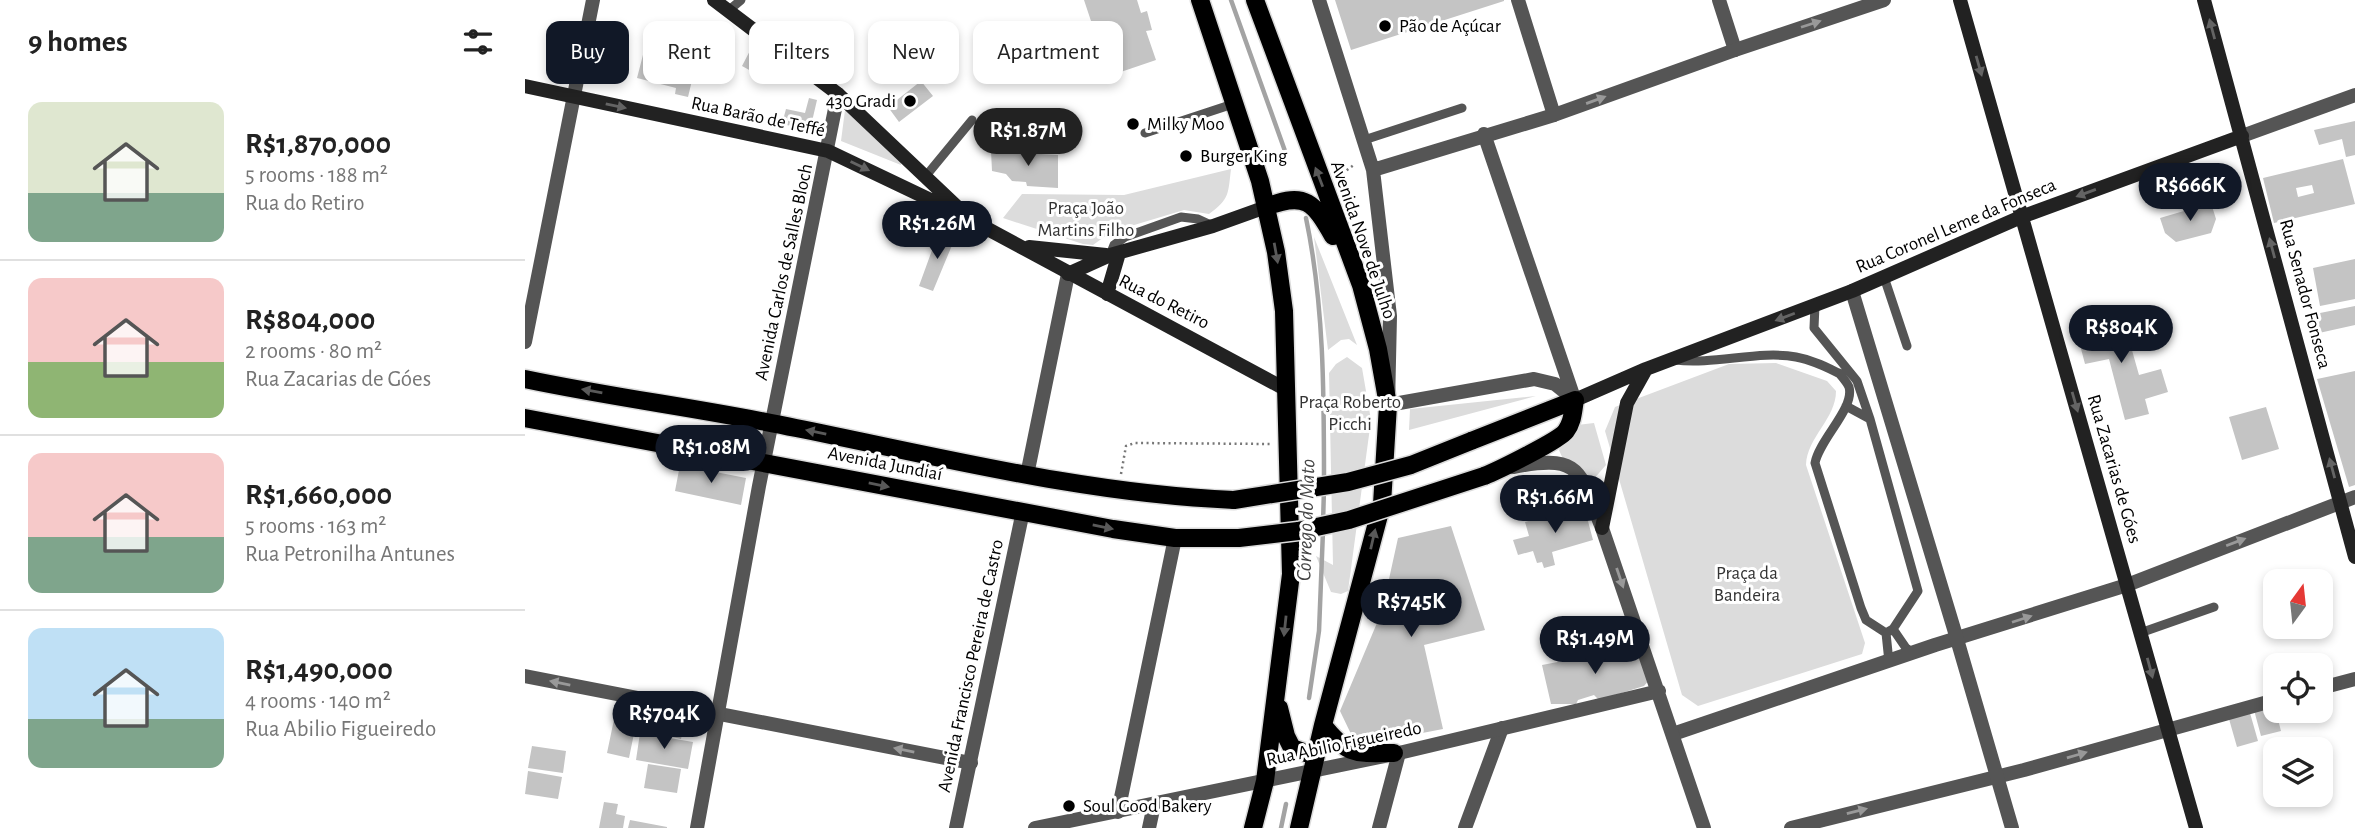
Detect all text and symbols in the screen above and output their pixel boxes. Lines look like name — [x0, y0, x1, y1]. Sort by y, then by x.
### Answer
place label: Pão de Açúcar — [1399, 17, 1501, 36]
marker: Pão de Açúcar — [1377, 18, 1393, 34]
one-way arrow — [2206, 18, 2217, 40]
one-way arrow — [1800, 19, 1821, 29]
chip: Buy — [546, 21, 629, 84]
chip: Rent — [643, 21, 735, 84]
chip: Filters — [749, 21, 854, 84]
chip: New — [868, 21, 959, 84]
chip: Apartment — [973, 21, 1123, 84]
icon: filters — [459, 23, 497, 61]
text: 9 homes — [28, 27, 128, 57]
one-way arrow — [1974, 55, 1984, 76]
place label: 430 Gradi — [826, 92, 896, 111]
marker: 430 Gradi — [902, 93, 918, 109]
street label: Rua Barão de Teffé — [689, 94, 827, 140]
one-way arrow — [1586, 94, 1607, 105]
one-way arrow — [605, 101, 627, 112]
pin: R$1.87M — [963, 108, 1093, 168]
place label: Milky Moo — [1147, 115, 1224, 134]
marker: Milky Moo — [1125, 116, 1141, 132]
text: R$1.87M — [989, 119, 1067, 142]
text: R$1,870,000 — [245, 129, 391, 159]
icon: home — [84, 130, 168, 214]
place label: Burger King — [1200, 147, 1288, 166]
marker: Burger King — [1178, 148, 1194, 164]
street label: Avenida Nove de Julho — [1327, 159, 1399, 321]
one-way arrow — [850, 160, 870, 172]
street label: Avenida Carlos de Salles Bloch — [752, 162, 816, 382]
text: 5 rooms · 188 m² — [245, 164, 388, 187]
pin: R$666K — [2133, 164, 2247, 223]
one-way arrow — [1314, 166, 1325, 187]
text: R$666K — [2155, 174, 2225, 197]
street label: Rua Coronel Leme da Fonseca — [1853, 175, 2059, 277]
one-way arrow — [2075, 188, 2096, 199]
text: Rua do Retiro — [245, 192, 365, 215]
park label: Praça João Martins Filho — [1038, 199, 1134, 240]
pin: R$1.26M — [872, 202, 1002, 261]
text: R$1.26M — [898, 212, 976, 235]
street label: Rua Senador Fonseca — [2276, 217, 2334, 371]
one-way arrow — [2266, 237, 2277, 259]
one-way arrow — [1271, 242, 1282, 264]
street label: Rua do Retiro — [1116, 271, 1212, 333]
text: R$804,000 — [245, 305, 375, 335]
icon: home — [84, 306, 168, 390]
pin: R$804K — [2064, 306, 2178, 365]
one-way arrow — [1774, 311, 1795, 322]
text: R$804K — [2085, 316, 2157, 339]
text: 2 rooms · 80 m² — [245, 340, 382, 363]
text: Rua Zacarias de Góes — [245, 368, 431, 391]
one-way arrow — [581, 385, 603, 396]
one-way arrow — [2070, 392, 2080, 413]
street label: Rua Zacarias de Góes — [2084, 392, 2144, 546]
park label: Praça Roberto Picchi — [1299, 393, 1401, 434]
pin: R$1.08M — [646, 426, 776, 485]
one-way arrow — [805, 426, 827, 437]
text: R$1.08M — [671, 436, 751, 459]
street label: Avenida Jundiaí — [826, 444, 944, 484]
one-way arrow — [2326, 457, 2337, 479]
water label: Córrego do Mato — [1293, 459, 1319, 581]
pin: R$1.66M — [1490, 476, 1620, 535]
one-way arrow — [868, 479, 890, 490]
text: R$1,660,000 — [245, 480, 392, 510]
icon: home — [84, 481, 168, 565]
text: R$1.66M — [1516, 486, 1594, 509]
text: 5 rooms · 163 m² — [245, 515, 386, 538]
one-way arrow — [1092, 522, 1114, 533]
one-way arrow — [1368, 528, 1379, 550]
one-way arrow — [2225, 537, 2246, 548]
street label: Avenida Francisco Pereira de Castro — [935, 538, 1007, 794]
text: Rua Petronilha Antunes — [245, 543, 455, 566]
park label: Praça da Bandeira — [1714, 564, 1780, 605]
one-way arrow — [1615, 568, 1626, 589]
north arrow — [2263, 569, 2333, 639]
map controls — [2263, 569, 2333, 807]
pin: R$745K — [1354, 580, 1468, 639]
text: R$745K — [1377, 590, 1445, 613]
one-way arrow — [2011, 613, 2032, 623]
one-way arrow — [1280, 616, 1291, 638]
pin: R$1.49M — [1530, 616, 1660, 676]
text: R$1.49M — [1556, 627, 1634, 650]
button: locate — [2263, 653, 2333, 723]
text: R$1,490,000 — [245, 655, 393, 685]
icon: home — [84, 656, 168, 740]
one-way arrow — [2145, 658, 2155, 679]
one-way arrow — [549, 677, 571, 688]
text: 4 rooms · 140 m² — [245, 690, 391, 713]
pin: R$704K — [607, 692, 721, 751]
text: R$704K — [629, 702, 699, 725]
text: Rua Abilio Figueiredo — [245, 718, 436, 741]
street label: Rua Abilio Figueiredo — [1265, 718, 1423, 770]
button: layers — [2263, 737, 2333, 807]
one-way arrow — [893, 744, 915, 755]
one-way arrow — [2066, 749, 2088, 760]
place label: Soul Good Bakery — [1083, 797, 1212, 816]
marker: Soul Good Bakery — [1061, 798, 1077, 814]
one-way arrow — [1846, 805, 1868, 816]

